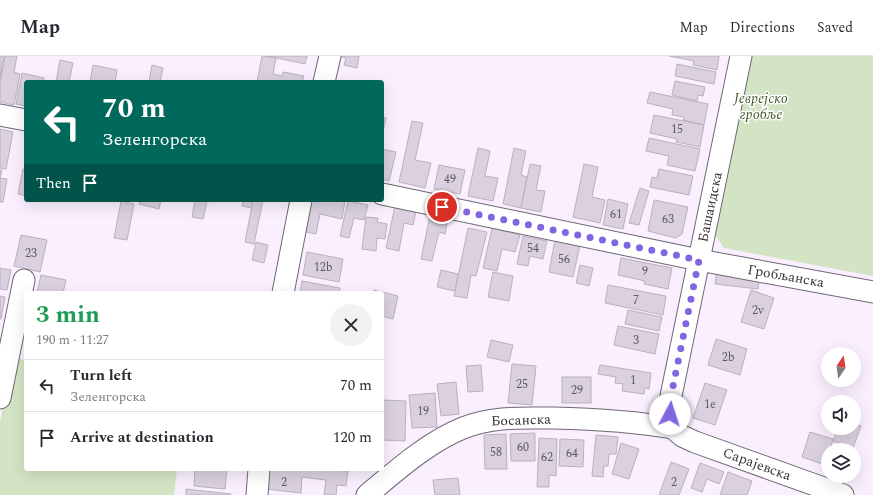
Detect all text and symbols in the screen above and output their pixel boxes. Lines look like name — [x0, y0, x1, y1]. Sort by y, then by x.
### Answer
text: Map — [20, 13, 60, 42]
text: Map — [680, 17, 708, 38]
text: Directions — [730, 17, 795, 38]
text: Saved — [817, 17, 853, 38]
text: 70 m — [102, 87, 166, 130]
park label: Јеврејско гробље — [733, 88, 788, 125]
icon: left — [36, 96, 88, 148]
house number: 15 — [671, 120, 683, 139]
text: Зеленгорска — [102, 126, 207, 153]
house number: 49 — [444, 170, 456, 189]
street label: Башаидска — [692, 170, 728, 244]
text: Then — [36, 172, 71, 195]
icon: arrive — [79, 172, 101, 194]
pin — [425, 190, 459, 224]
icon: arrive — [431, 196, 453, 218]
house number: 61 — [610, 205, 622, 224]
house number: 63 — [662, 210, 674, 229]
house number: 54 — [527, 239, 539, 258]
house number: 23 — [25, 244, 37, 263]
house number: 56 — [558, 250, 570, 269]
house number: 12b — [314, 258, 333, 277]
street label: Гробљанска — [746, 259, 826, 293]
house number: 9 — [642, 262, 648, 281]
house number: 7 — [633, 291, 639, 310]
text: 3 min — [36, 297, 100, 333]
house number: 2v — [752, 301, 765, 320]
button: close — [330, 304, 372, 346]
text: 190 m · 11:27 — [36, 330, 109, 350]
house number: 3 — [633, 331, 639, 350]
north arrow — [821, 347, 861, 387]
map controls — [821, 347, 861, 483]
house number: 2b — [722, 348, 735, 367]
text: Turn left — [70, 364, 132, 387]
house number: 1 — [630, 371, 636, 390]
text: 70 m — [340, 374, 372, 397]
icon: left — [36, 375, 58, 397]
house number: 25 — [516, 375, 528, 394]
house number: 29 — [571, 381, 583, 400]
text: Зеленгорска — [70, 387, 146, 407]
position arrow — [649, 393, 691, 435]
house number: 1e — [704, 395, 716, 414]
button: sound — [821, 395, 861, 435]
house number: 19 — [417, 402, 429, 421]
street label: Босанска — [491, 408, 551, 432]
text: Arrive at destination — [70, 426, 214, 449]
text: 120 m — [333, 426, 372, 449]
icon: arrive — [36, 427, 58, 449]
house number: 60 — [517, 438, 529, 457]
street label: Сарајевска — [720, 442, 794, 486]
house number: 58 — [490, 443, 502, 462]
button: layers — [821, 443, 861, 483]
house number: 64 — [566, 444, 578, 463]
house number: 62 — [541, 448, 553, 467]
house number: 2 — [281, 473, 287, 492]
house number: 2 — [671, 473, 677, 492]

